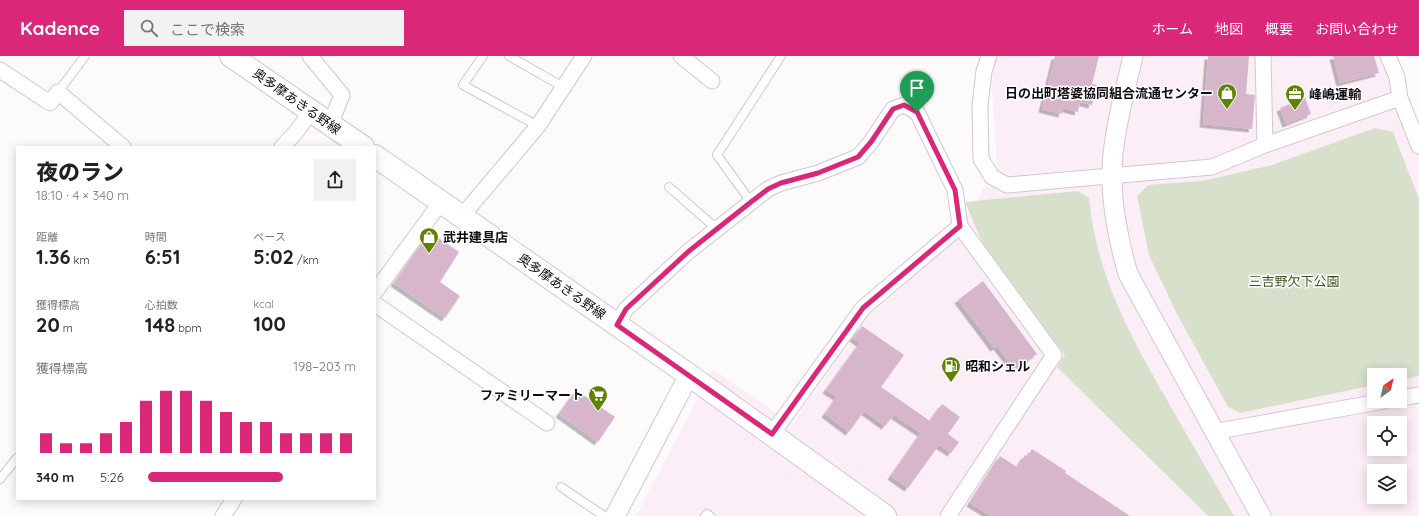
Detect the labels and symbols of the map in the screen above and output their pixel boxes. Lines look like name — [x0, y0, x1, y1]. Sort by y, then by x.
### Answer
street label: 奥多摩あきる野線 — [250, 65, 344, 137]
pin — [900, 71, 934, 112]
shop icon: 日の出町塔婆協同組合流通センター — [1216, 82, 1238, 110]
office icon: 峰嶋運輸 — [1284, 83, 1306, 111]
place label: 日の出町塔婆協同組合流通センター — [1005, 85, 1213, 101]
place label: 峰嶋運輸 — [1309, 86, 1362, 102]
shop icon: 武井建具店 — [418, 226, 440, 254]
place label: 武井建具店 — [443, 229, 508, 245]
street label: 奥多摩あきる野線 — [515, 250, 609, 322]
park label: 三吉野欠下公園 — [1248, 273, 1340, 289]
fuel station icon: 昭和シェル — [940, 355, 962, 383]
place label: 昭和シェル — [965, 358, 1030, 374]
north arrow — [1367, 368, 1407, 408]
supermarket icon: ファミリーマート — [587, 384, 609, 412]
place label: ファミリーマート — [480, 387, 584, 403]

